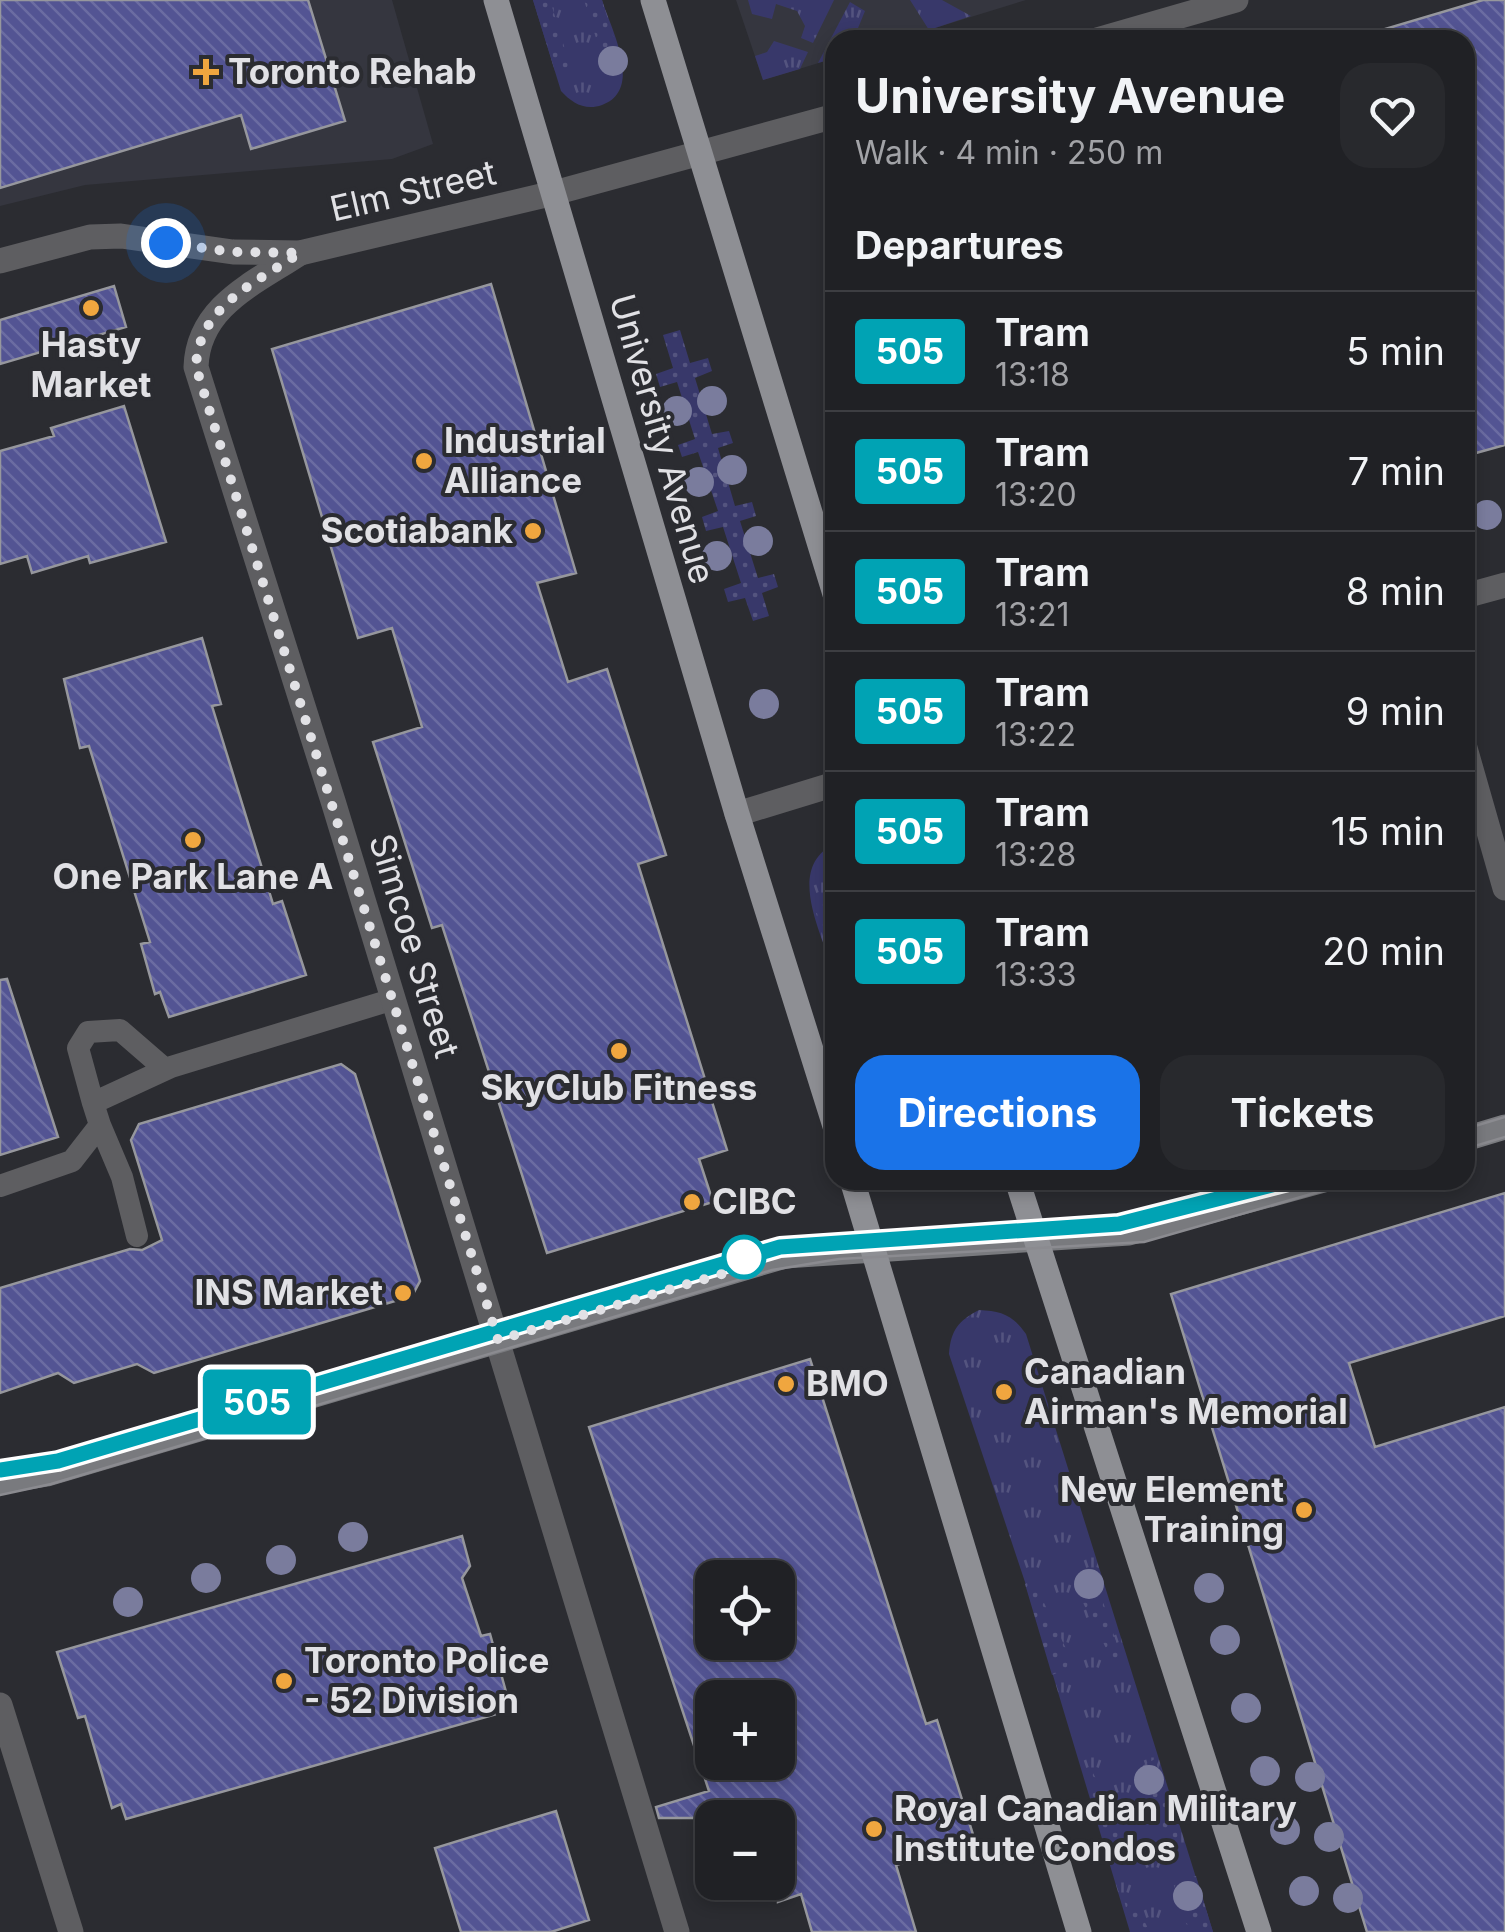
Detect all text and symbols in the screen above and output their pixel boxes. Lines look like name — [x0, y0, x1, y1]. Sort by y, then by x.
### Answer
place label: Toronto Rehab — [228, 50, 477, 92]
marker: Toronto Rehab — [193, 59, 219, 85]
button: heart — [1340, 63, 1445, 168]
text: University Avenue — [855, 66, 1285, 125]
text: Walk · 4 min · 250 m — [855, 133, 1163, 172]
street label: Elm Street — [326, 151, 500, 229]
your location — [141, 218, 191, 268]
text: Departures — [855, 222, 1064, 268]
street label: University Avenue — [602, 289, 724, 588]
marker: Hasty Market — [80, 297, 102, 319]
text: Tram — [995, 309, 1090, 355]
place label: Hasty Market — [31, 323, 152, 405]
text: 5 min — [1346, 328, 1445, 374]
text: 505 — [876, 330, 944, 372]
text: 13:18 — [995, 355, 1070, 394]
place label: Industrial Alliance — [444, 419, 606, 501]
text: Tram — [995, 429, 1090, 475]
text: 7 min — [1348, 448, 1445, 494]
marker: Industrial Alliance — [413, 450, 435, 472]
text: 505 — [876, 450, 944, 492]
text: 13:20 — [995, 475, 1077, 514]
place label: Scotiabank — [321, 509, 514, 551]
marker: Scotiabank — [522, 520, 544, 542]
text: Tram — [995, 549, 1090, 595]
text: 8 min — [1346, 568, 1445, 614]
text: 505 — [876, 570, 944, 612]
text: 13:21 — [995, 595, 1070, 634]
text: Tram — [995, 669, 1090, 715]
text: 9 min — [1346, 688, 1445, 734]
text: 505 — [876, 690, 944, 732]
text: 13:22 — [995, 715, 1076, 754]
text: Tram — [995, 789, 1090, 835]
text: 15 min — [1331, 808, 1445, 854]
text: 505 — [876, 810, 944, 852]
marker: One Park Lane A — [182, 829, 204, 851]
street label: Simcoe Street — [361, 829, 469, 1063]
text: 13:28 — [995, 835, 1076, 874]
place label: One Park Lane A — [52, 855, 334, 897]
text: Tram — [995, 909, 1090, 955]
text: 20 min — [1322, 928, 1445, 974]
text: 505 — [876, 930, 944, 972]
text: 13:33 — [995, 955, 1077, 994]
marker: SkyClub Fitness — [608, 1040, 630, 1062]
button: Directions — [855, 1055, 1140, 1170]
button: Tickets — [1160, 1055, 1445, 1170]
place label: SkyClub Fitness — [481, 1066, 757, 1108]
place label: CIBC — [712, 1180, 797, 1222]
marker: CIBC — [681, 1191, 703, 1213]
unlabelled marker — [723, 1236, 765, 1278]
place label: INS Market — [194, 1271, 383, 1313]
marker: INS Market — [392, 1282, 414, 1304]
place label: Canadian Airman's Memorial — [1024, 1350, 1348, 1432]
place label: BMO — [806, 1362, 889, 1404]
line badge: 505 — [200, 1370, 314, 1434]
marker: BMO — [775, 1373, 797, 1395]
text: 505 — [223, 1381, 291, 1423]
marker: Canadian Airman's Memorial — [993, 1381, 1015, 1403]
place label: New Element Training — [1060, 1468, 1284, 1550]
marker: New Element Training — [1293, 1499, 1315, 1521]
map controls — [695, 1560, 795, 1900]
button: locate — [695, 1560, 795, 1660]
place label: Toronto Police - 52 Division — [304, 1639, 549, 1721]
marker: Toronto Police - 52 Division — [273, 1670, 295, 1692]
button: + — [695, 1680, 795, 1780]
place label: Royal Canadian Military Institute Condos — [894, 1787, 1297, 1869]
button: − — [695, 1800, 795, 1900]
marker: Royal Canadian Military Institute Condos — [863, 1818, 885, 1840]

